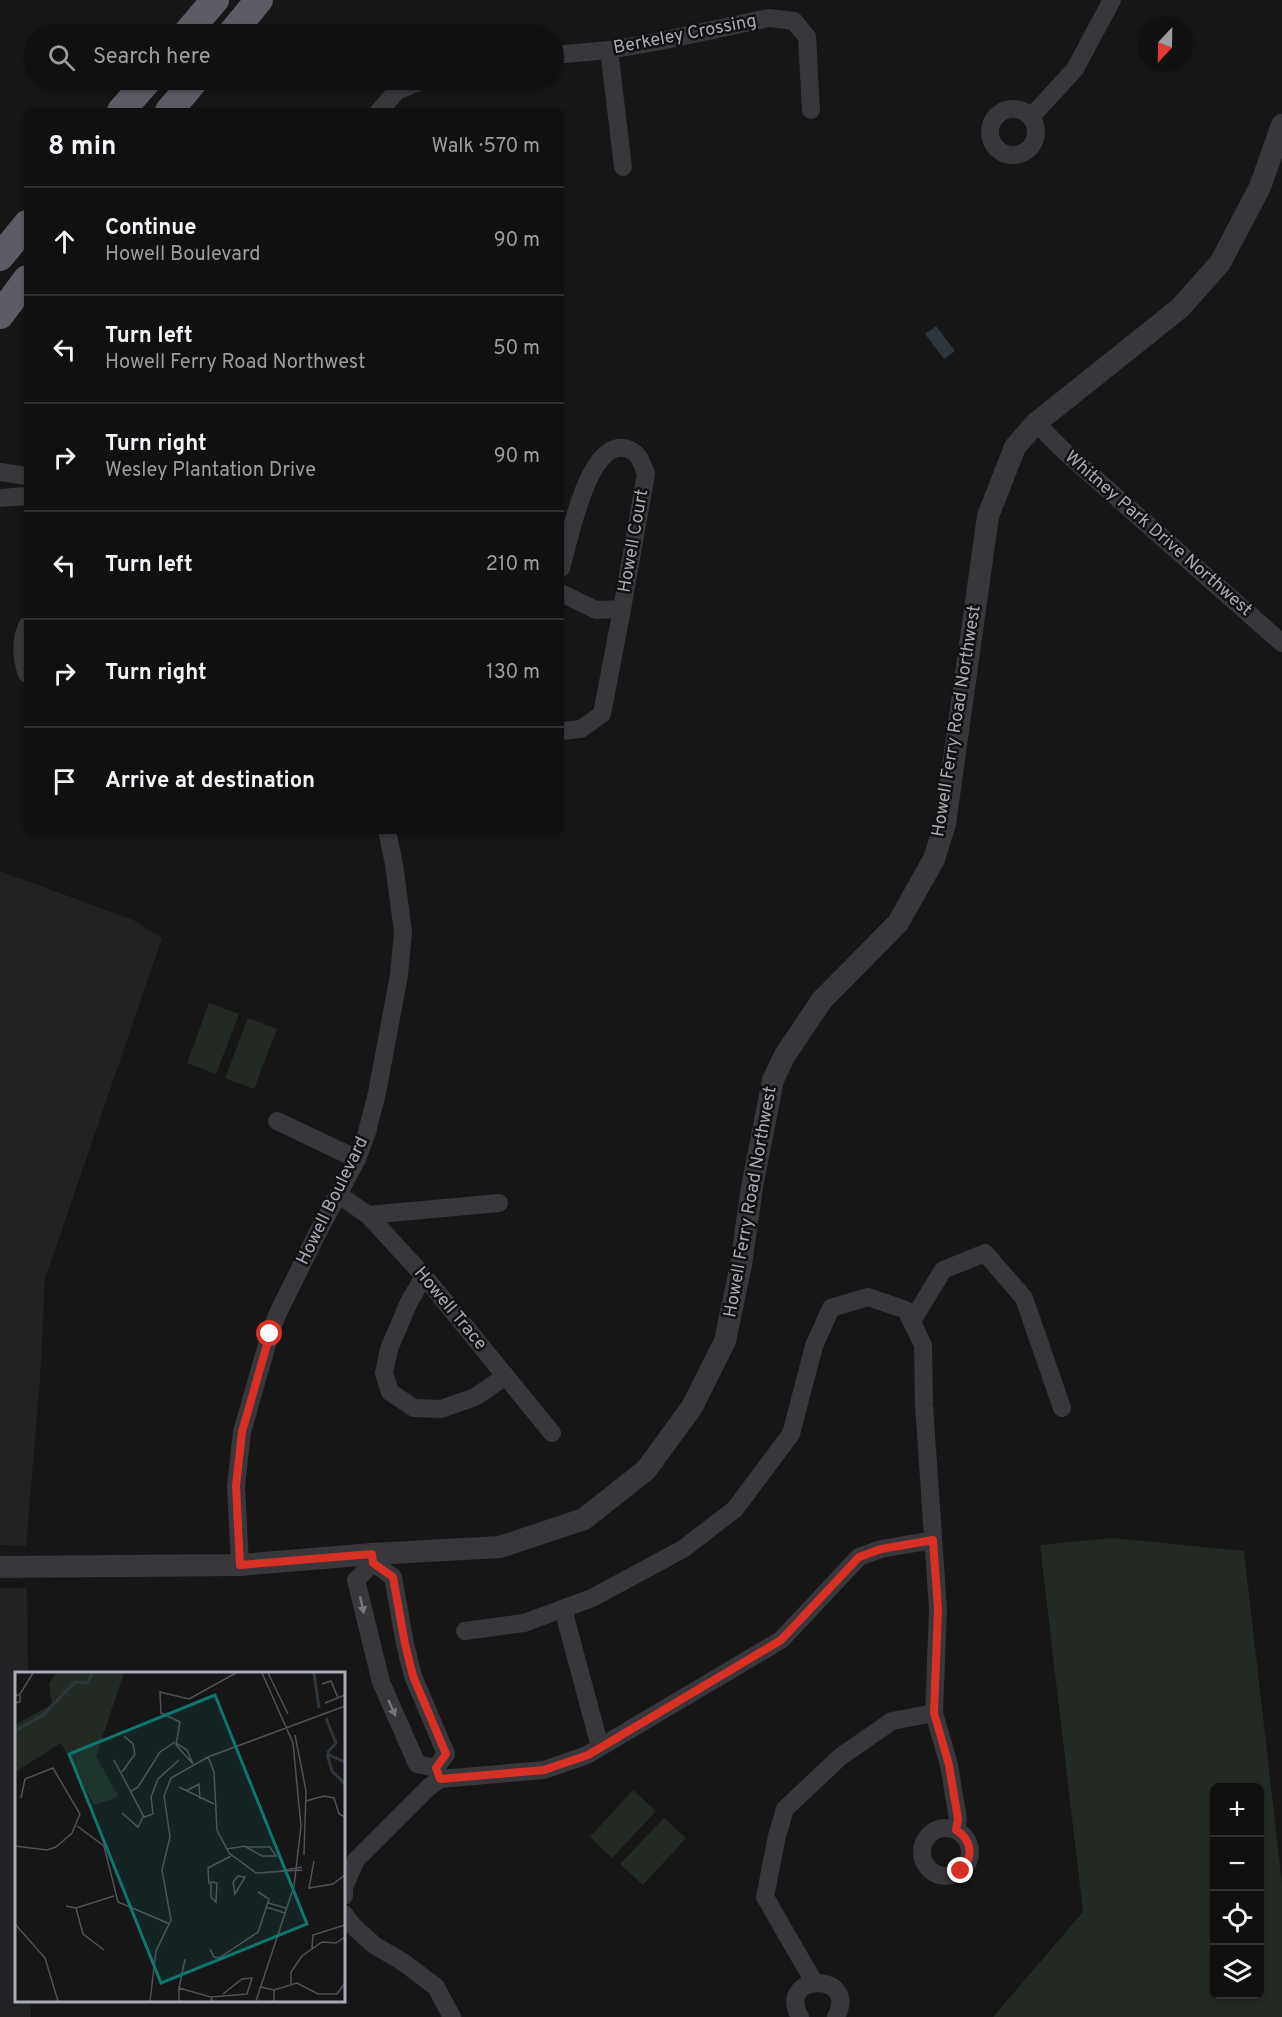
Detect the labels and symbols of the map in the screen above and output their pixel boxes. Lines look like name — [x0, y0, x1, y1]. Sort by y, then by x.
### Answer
street label: Berkeley Crossing — [611, 10, 759, 60]
north arrow — [1138, 18, 1192, 72]
street label: Whitney Park Drive Northwest — [1059, 446, 1257, 622]
street label: Howell Court — [614, 487, 654, 595]
street label: Howell Ferry Road Northwest — [927, 603, 987, 839]
street label: Howell Ferry Road Northwest — [719, 1085, 783, 1319]
street label: Howell Boulevard — [292, 1133, 374, 1269]
street label: Howell Trace — [408, 1263, 492, 1355]
route start — [256, 1320, 282, 1346]
one-way arrow — [357, 1596, 367, 1614]
inset map — [15, 1672, 345, 2002]
one-way arrow — [388, 1699, 398, 1717]
route end — [947, 1857, 973, 1883]

